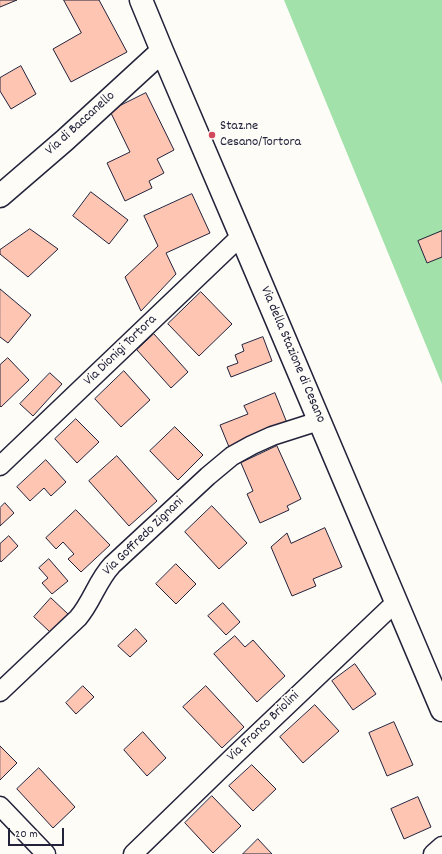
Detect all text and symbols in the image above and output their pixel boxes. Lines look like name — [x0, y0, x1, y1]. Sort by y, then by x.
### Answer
street label: Via di Baccanello — [43, 88, 119, 160]
place label: Staz.ne Cesano/Tortora — [220, 119, 301, 152]
marker: Staz.ne Cesano/Tortora — [207, 130, 217, 140]
street label: Via della Stazione di Cesano — [256, 284, 328, 426]
street label: Via Dionigi Tortora — [81, 312, 161, 390]
street label: Via Goffredo Zignani — [100, 494, 188, 580]
street label: Via Franco Briolini — [224, 688, 304, 766]
scale bar — [10, 820, 66, 846]
text: 20 m — [15, 826, 38, 843]

